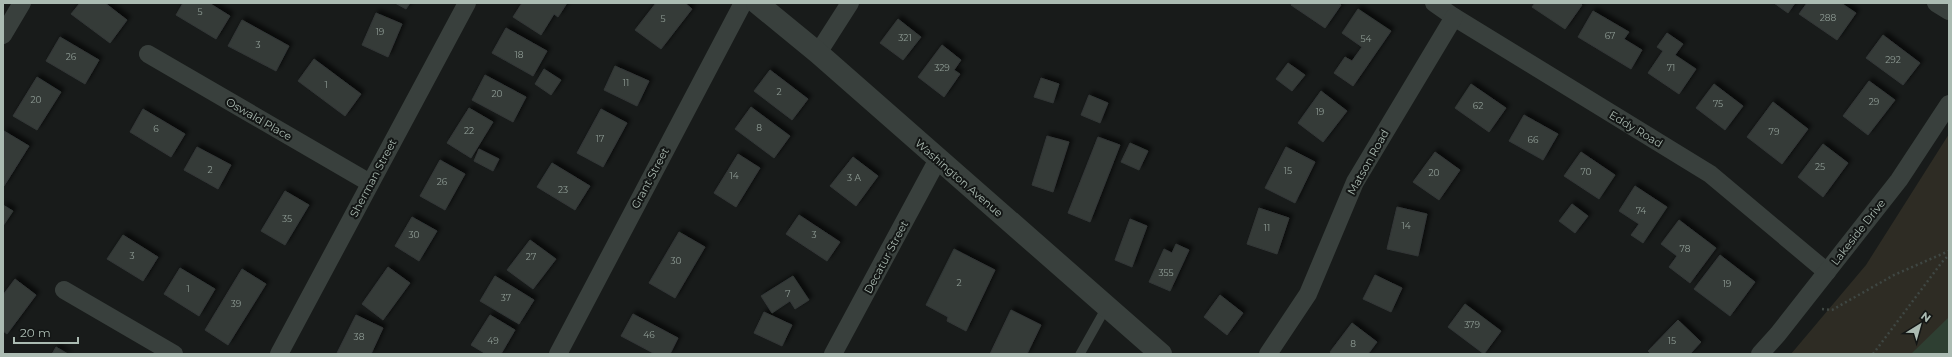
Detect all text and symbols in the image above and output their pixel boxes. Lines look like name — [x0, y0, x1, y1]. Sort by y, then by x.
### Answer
house number: 5 — [197, 6, 203, 17]
house number: 288 — [1820, 12, 1837, 23]
house number: 5 — [660, 13, 666, 24]
house number: 19 — [376, 26, 385, 37]
house number: 67 — [1605, 30, 1615, 41]
house number: 321 — [898, 32, 912, 43]
house number: 54 — [1360, 33, 1372, 44]
house number: 3 — [255, 39, 261, 50]
house number: 18 — [515, 49, 524, 60]
house number: 26 — [66, 51, 77, 62]
house number: 292 — [1885, 54, 1901, 65]
house number: 329 — [934, 62, 950, 73]
house number: 71 — [1667, 62, 1675, 73]
house number: 11 — [623, 77, 629, 88]
house number: 1 — [324, 79, 328, 90]
house number: 2 — [776, 86, 782, 97]
house number: 20 — [491, 88, 503, 99]
house number: 20 — [30, 94, 42, 105]
street label: Oswald Place — [224, 94, 295, 144]
house number: 29 — [1869, 96, 1880, 107]
house number: 75 — [1713, 98, 1723, 109]
house number: 62 — [1473, 100, 1483, 111]
house number: 19 — [1316, 106, 1325, 117]
street label: Eddy Road — [1607, 108, 1665, 150]
house number: 8 — [756, 122, 762, 133]
house number: 6 — [153, 123, 159, 134]
house number: 22 — [464, 125, 474, 136]
house number: 79 — [1769, 126, 1780, 137]
street label: Matson Road — [1344, 127, 1392, 197]
house number: 17 — [596, 133, 604, 144]
house number: 66 — [1528, 134, 1539, 145]
street label: Sherman Street — [346, 136, 400, 220]
street label: Washington Avenue — [912, 136, 1006, 220]
street label: Grant Street — [628, 145, 672, 211]
house number: 25 — [1815, 161, 1825, 172]
house number: 2 — [207, 164, 213, 175]
house number: 15 — [1284, 165, 1292, 176]
house number: 70 — [1580, 166, 1592, 177]
house number: 20 — [1428, 167, 1440, 178]
house number: 14 — [729, 170, 739, 181]
house number: 3 A — [847, 172, 861, 183]
house number: 26 — [437, 176, 448, 187]
house number: 23 — [558, 184, 568, 195]
street label: Lakeside Drive — [1828, 196, 1888, 268]
house number: 74 — [1636, 205, 1646, 216]
house number: 35 — [282, 213, 292, 224]
street label: Decatur Street — [861, 218, 911, 296]
house number: 14 — [1401, 220, 1411, 231]
house number: 11 — [1264, 222, 1270, 233]
house number: 30 — [408, 229, 420, 240]
house number: 3 — [811, 229, 817, 240]
house number: 78 — [1680, 243, 1691, 254]
house number: 3 — [129, 250, 135, 261]
house number: 27 — [526, 251, 536, 262]
house number: 30 — [670, 255, 682, 266]
house number: 355 — [1158, 267, 1174, 278]
house number: 2 — [956, 277, 962, 288]
house number: 19 — [1723, 278, 1732, 289]
house number: 1 — [186, 283, 190, 294]
house number: 7 — [785, 288, 791, 299]
house number: 37 — [501, 292, 511, 303]
house number: 39 — [231, 298, 242, 309]
north arrow — [1900, 305, 1940, 345]
text: N — [1918, 309, 1934, 325]
scale bar — [14, 319, 78, 345]
house number: 379 — [1464, 319, 1480, 330]
text: 20 m — [20, 325, 51, 340]
house number: 46 — [643, 329, 655, 340]
house number: 38 — [354, 331, 365, 342]
house number: 49 — [487, 335, 499, 346]
house number: 15 — [1668, 335, 1676, 346]
house number: 8 — [1350, 338, 1356, 349]

